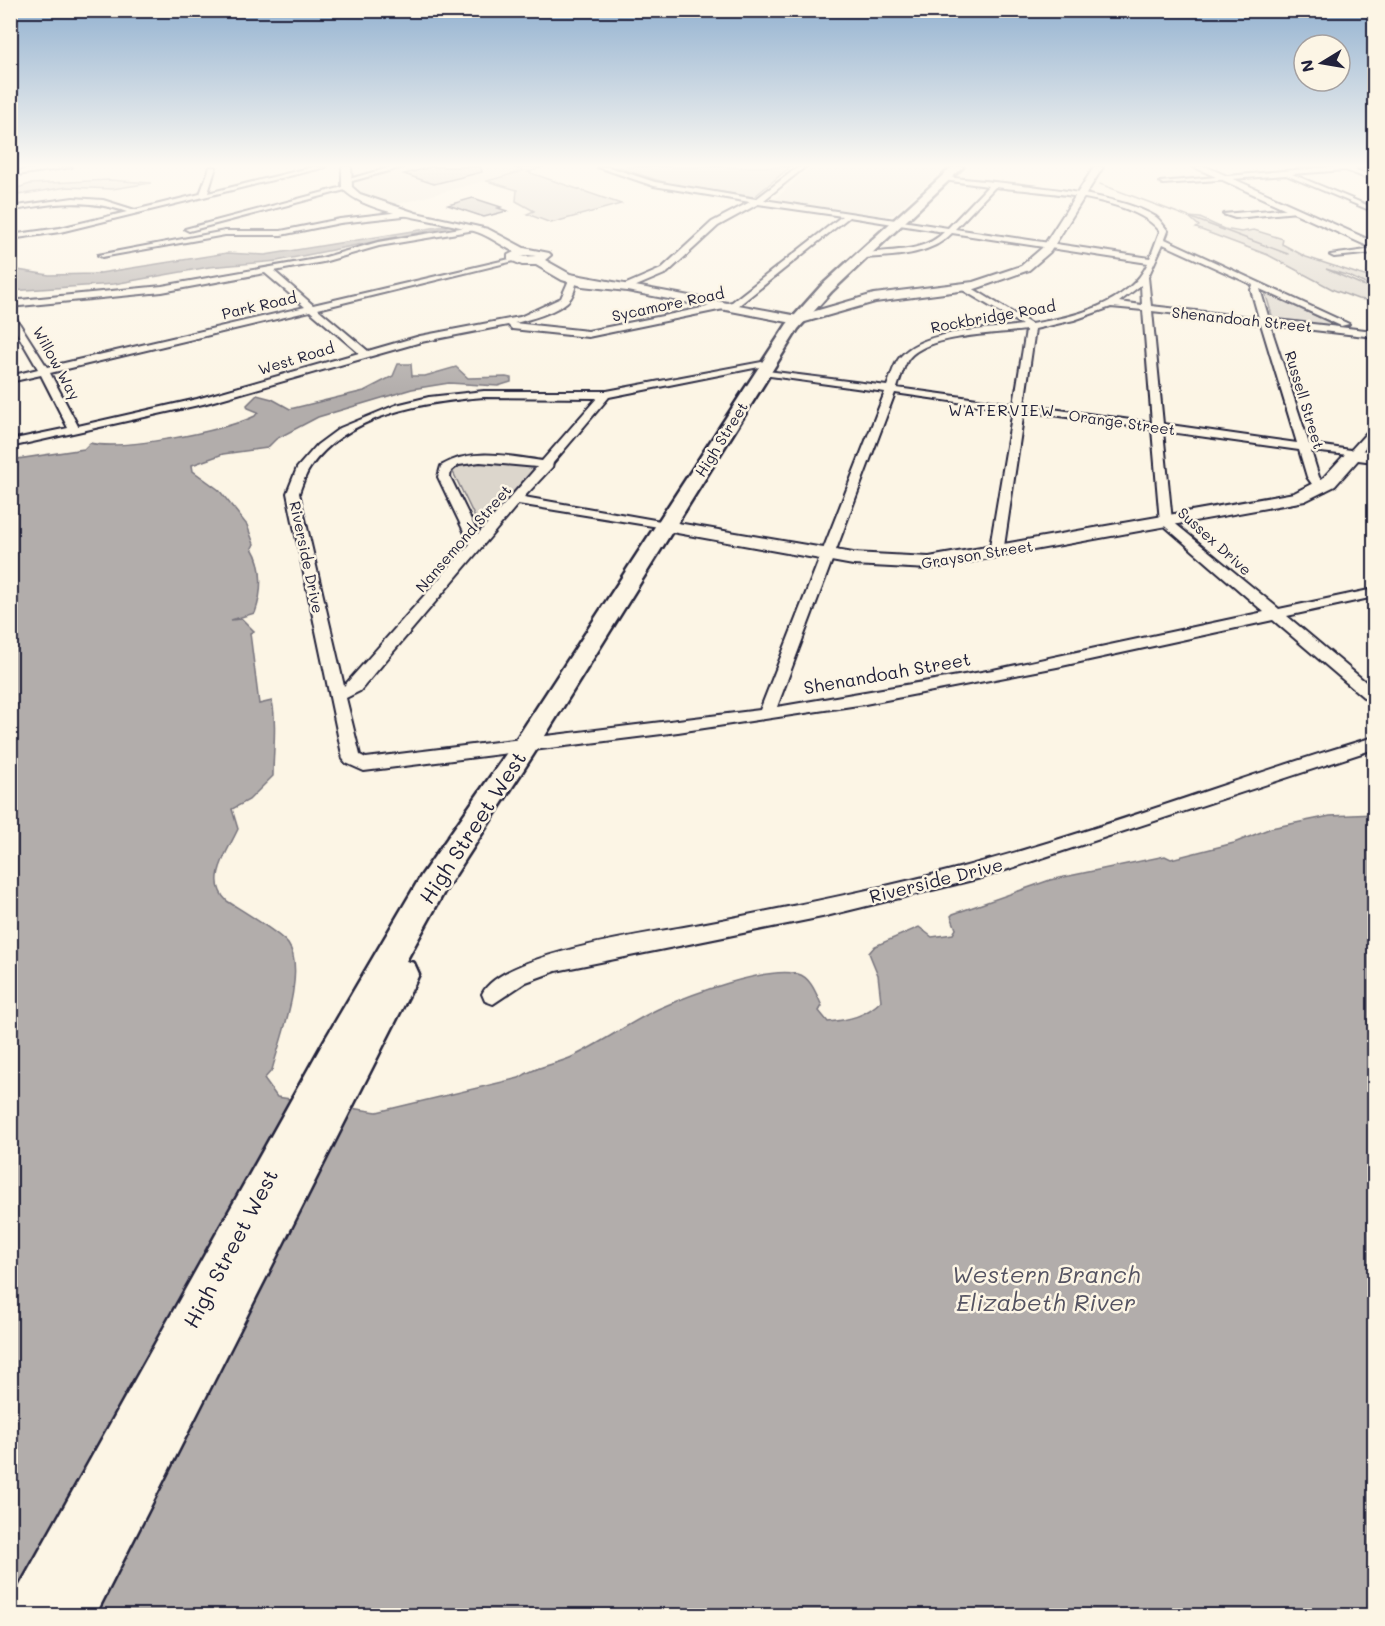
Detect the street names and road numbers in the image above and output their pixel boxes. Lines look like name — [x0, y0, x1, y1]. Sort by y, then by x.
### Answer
street label: Sycamore Road — [610, 282, 726, 326]
street label: Park Road — [220, 287, 298, 323]
street label: Rockbridge Road — [929, 295, 1057, 337]
street label: Shenandoah Street — [1171, 302, 1313, 336]
street label: Willow Way — [29, 323, 85, 403]
street label: West Road — [256, 337, 336, 379]
street label: Russell Street — [1281, 348, 1329, 452]
street label: High Street — [690, 398, 752, 480]
street label: Orange Street — [1067, 405, 1177, 439]
street label: Nansemond Street — [411, 480, 515, 596]
street label: Riverside Drive — [285, 499, 329, 615]
street label: Sussex Drive — [1174, 503, 1256, 579]
street label: Grayson Street — [920, 535, 1034, 573]
street label: Shenandoah Street — [802, 647, 972, 699]
street label: High Street West — [413, 746, 531, 908]
street label: Riverside Drive — [867, 852, 1005, 908]
street label: High Street West — [177, 1164, 283, 1332]

